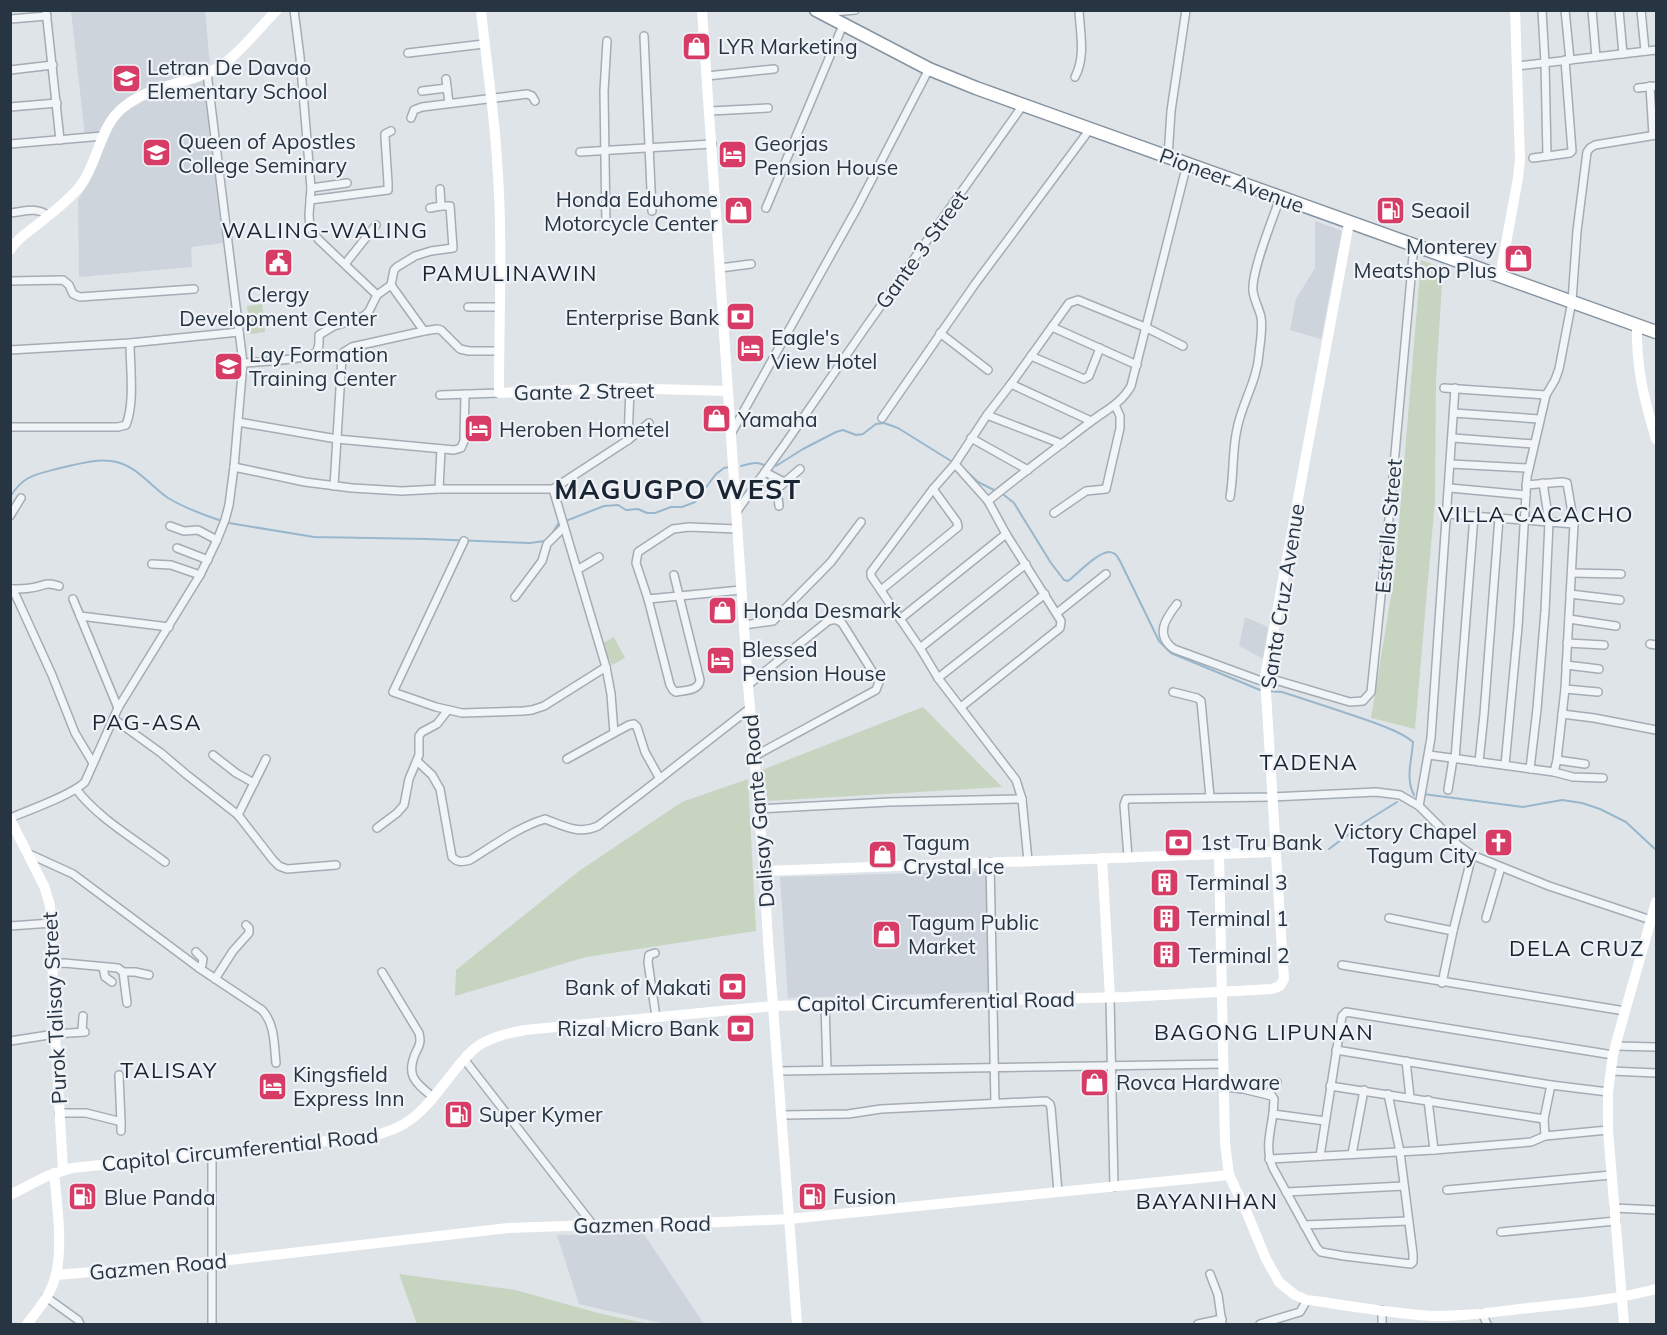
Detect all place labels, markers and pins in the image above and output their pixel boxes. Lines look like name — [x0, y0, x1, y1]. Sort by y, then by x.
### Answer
shop icon: LYR Marketing — [681, 30, 713, 62]
place label: LYR Marketing — [718, 33, 858, 59]
place label: Letran De Davao Elementary School — [147, 54, 328, 104]
school or university icon: Letran De Davao Elementary School — [110, 63, 142, 95]
place label: Queen of Apostles College Seminary — [178, 128, 356, 178]
place label: Georjas Pension House — [754, 130, 898, 180]
school or university icon: Queen of Apostles College Seminary — [141, 137, 173, 169]
hotel icon: Georjas Pension House — [717, 139, 749, 171]
place label: Honda Eduhome Motorcycle Center — [544, 186, 718, 236]
fuel station icon: Seaoil — [1374, 194, 1406, 226]
shop icon: Honda Eduhome Motorcycle Center — [723, 195, 755, 227]
place label: Seaoil — [1411, 197, 1470, 223]
place label: Monterey Meatshop Plus — [1354, 233, 1497, 283]
shop icon: Monterey Meatshop Plus — [1502, 242, 1534, 274]
public building icon: Clergy Development Center — [262, 247, 294, 279]
place label: Clergy Development Center — [179, 281, 377, 331]
bank icon: Enterprise Bank — [724, 301, 756, 333]
place label: Enterprise Bank — [566, 304, 719, 330]
place label: Eagle's View Hotel — [771, 324, 877, 374]
hotel icon: Eagle's View Hotel — [734, 333, 766, 365]
place label: Lay Formation Training Center — [249, 341, 397, 391]
school or university icon: Lay Formation Training Center — [212, 350, 244, 382]
shop icon: Yamaha — [701, 403, 733, 435]
place label: Yamaha — [737, 406, 818, 432]
hotel icon: Heroben Hometel — [462, 413, 494, 445]
place label: Heroben Hometel — [499, 416, 669, 442]
shop icon: Honda Desmark — [706, 594, 738, 626]
place label: Honda Desmark — [743, 597, 901, 623]
place label: Blessed Pension House — [742, 636, 886, 686]
hotel icon: Blessed Pension House — [705, 645, 737, 677]
place label: Victory Chapel Tagum City — [1335, 818, 1477, 868]
bank icon: 1st Tru Bank — [1163, 826, 1195, 858]
church icon: Victory Chapel Tagum City — [1482, 827, 1514, 859]
place label: Tagum Crystal Ice — [903, 829, 1004, 879]
place label: 1st Tru Bank — [1200, 829, 1322, 855]
shop icon: Tagum Crystal Ice — [866, 838, 898, 870]
building icon: Terminal 3 — [1149, 866, 1181, 898]
place label: Terminal 3 — [1186, 869, 1288, 895]
building icon: Terminal 1 — [1150, 902, 1182, 934]
place label: Terminal 1 — [1187, 905, 1289, 931]
place label: Tagum Public Market — [908, 909, 1039, 959]
shop icon: Tagum Public Market — [871, 918, 903, 950]
building icon: Terminal 2 — [1151, 939, 1183, 971]
place label: Terminal 2 — [1188, 942, 1290, 968]
bank icon: Bank of Makati — [716, 971, 748, 1003]
place label: Bank of Makati — [565, 974, 711, 1000]
bank icon: Rizal Micro Bank — [724, 1012, 756, 1044]
place label: Rizal Micro Bank — [557, 1015, 719, 1041]
place label: Kingsfield Express Inn — [293, 1061, 404, 1111]
shop icon: Rovca Hardware — [1079, 1066, 1111, 1098]
place label: Rovca Hardware — [1116, 1069, 1280, 1095]
hotel icon: Kingsfield Express Inn — [256, 1070, 288, 1102]
fuel station icon: Super Kymer — [442, 1098, 474, 1130]
place label: Super Kymer — [479, 1101, 603, 1127]
fuel station icon: Fusion — [796, 1180, 828, 1212]
fuel station icon: Blue Panda — [67, 1181, 99, 1213]
place label: Fusion — [833, 1183, 896, 1209]
place label: Blue Panda — [104, 1184, 216, 1210]

